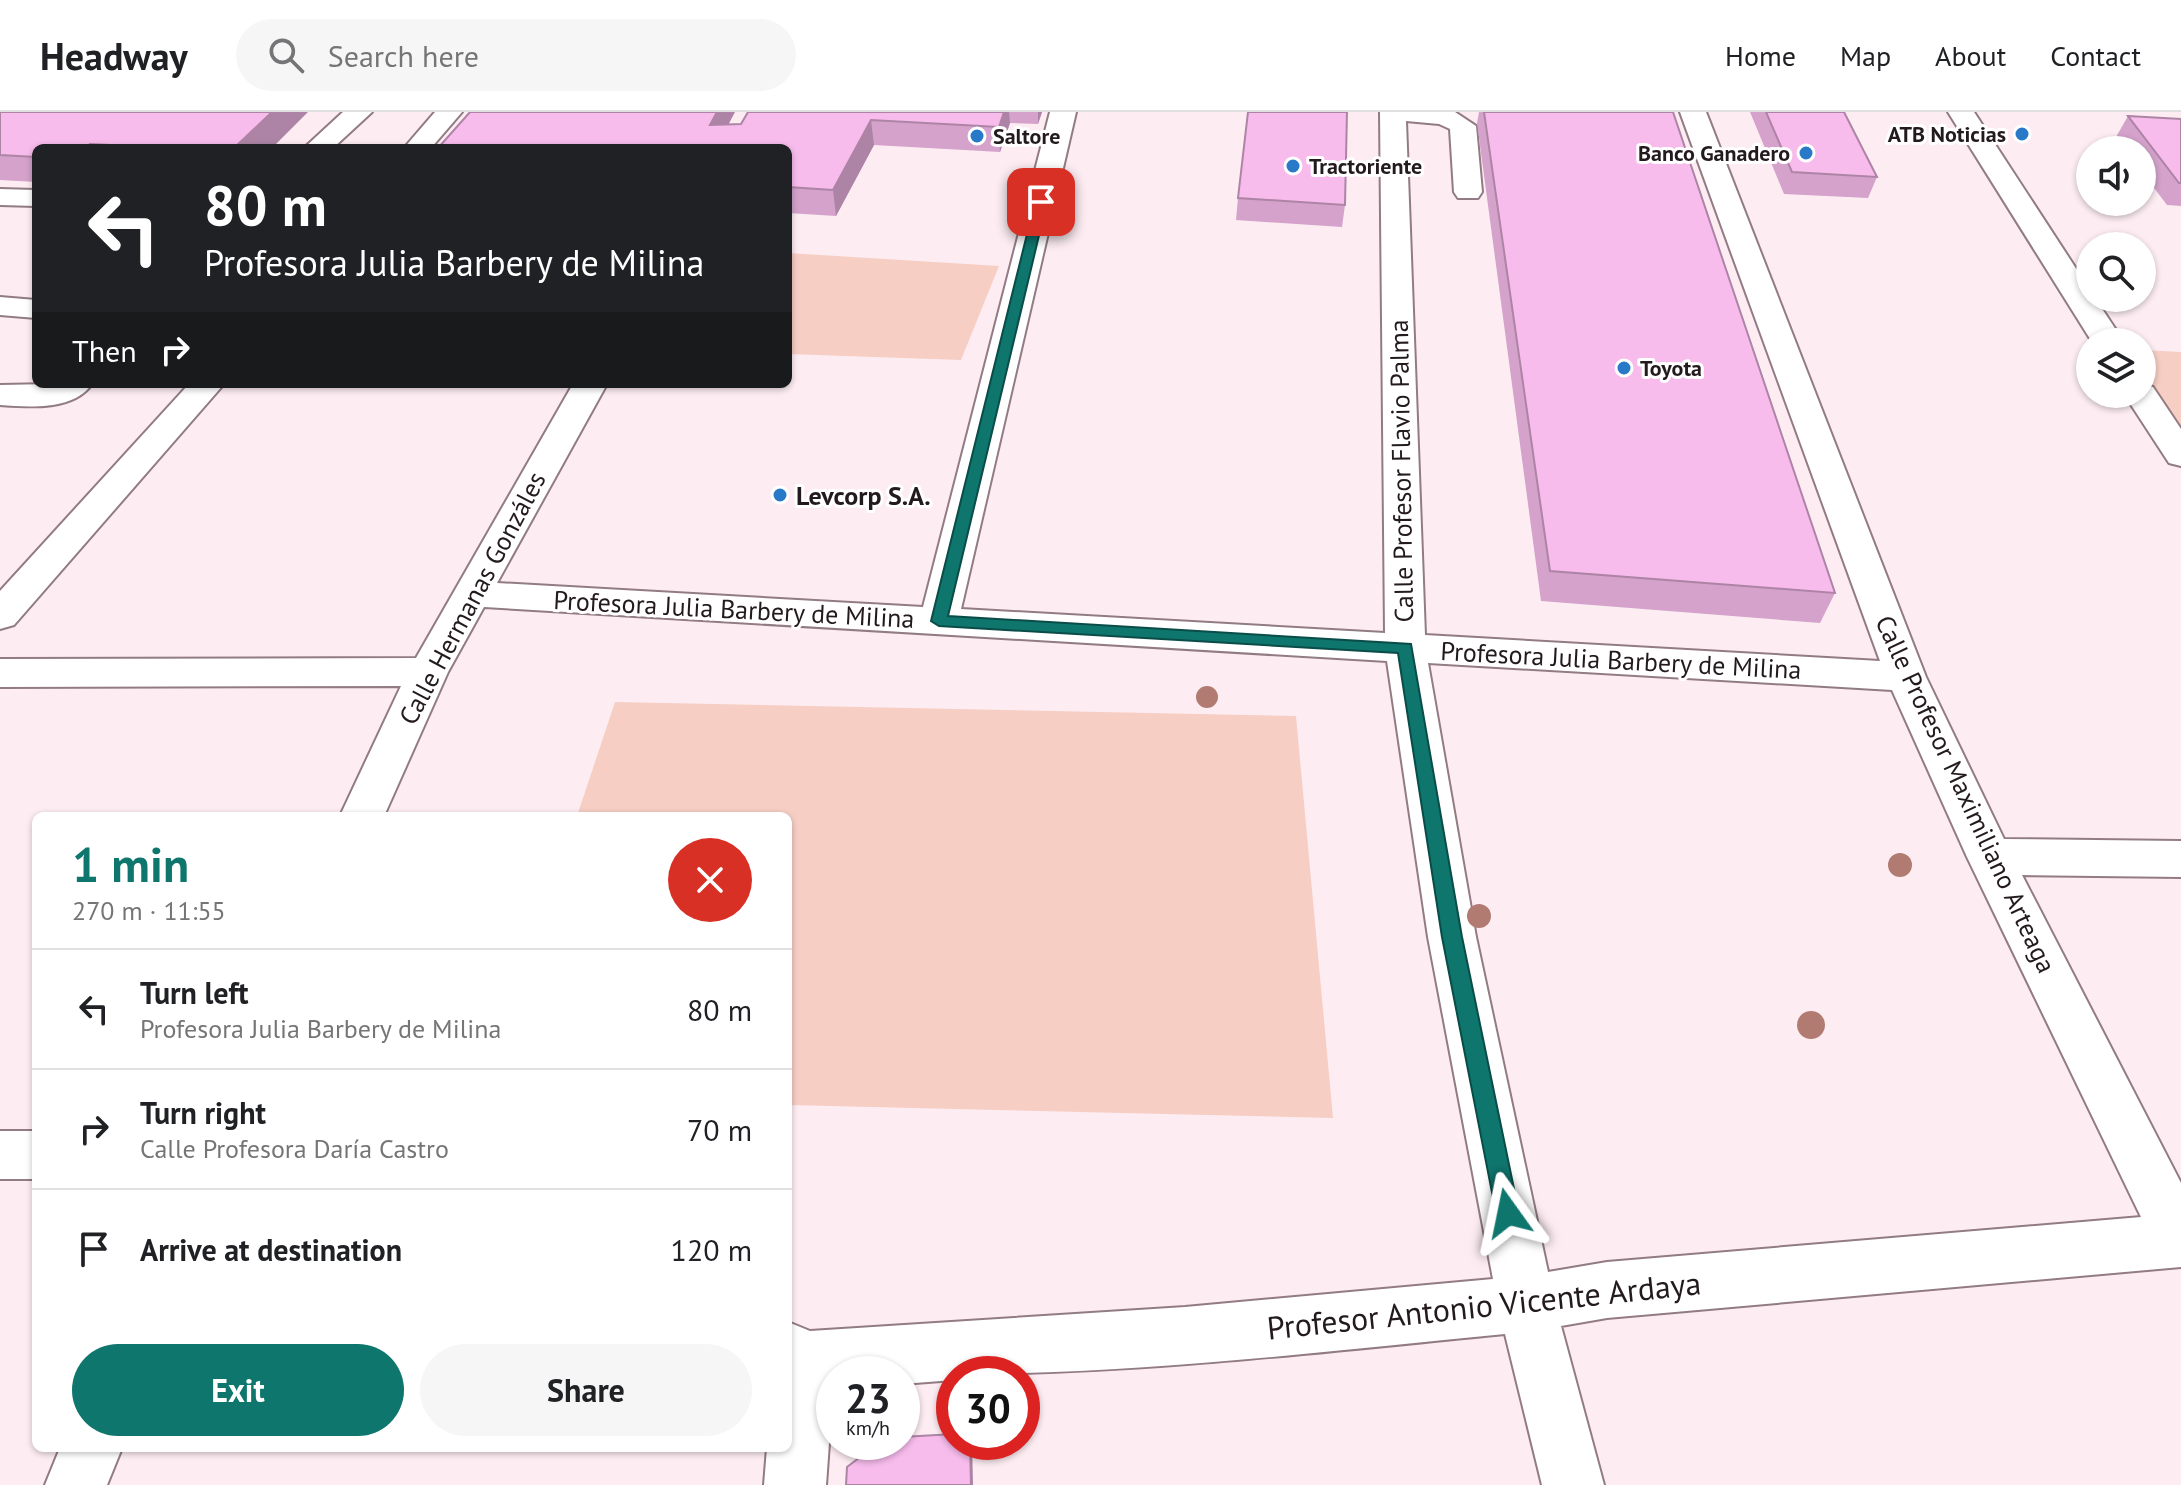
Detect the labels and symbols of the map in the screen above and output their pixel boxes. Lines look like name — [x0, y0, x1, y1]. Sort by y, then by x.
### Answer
place label: ATB Noticias — [1888, 120, 2006, 148]
place label: Saltore — [993, 122, 1060, 150]
marker: ATB Noticias — [2013, 125, 2031, 143]
marker: Saltore — [968, 127, 986, 145]
place label: Banco Ganadero — [1638, 139, 1790, 167]
marker: Banco Ganadero — [1797, 144, 1815, 162]
place label: Tractoriente — [1309, 152, 1422, 180]
marker: Tractoriente — [1284, 157, 1302, 175]
pin — [1007, 168, 1075, 236]
street label: Calle Profesor Flavio Palma — [1382, 319, 1420, 623]
place label: Toyota — [1640, 354, 1702, 382]
marker: Toyota — [1615, 359, 1633, 377]
street label: Calle Hermanas Gonzáles — [391, 466, 553, 730]
place label: Levcorp S.A. — [796, 479, 931, 512]
marker: Levcorp S.A. — [771, 486, 789, 504]
street label: Profesora Julia Barbery de Milina — [553, 583, 915, 635]
street label: Calle Profesor Maximiliano Arteaga — [1869, 610, 2063, 978]
street label: Profesora Julia Barbery de Milina — [1440, 634, 1802, 686]
position arrow — [1466, 1171, 1550, 1255]
street label: Profesor Antonio Vicente Ardaya — [1265, 1261, 1703, 1349]
speed limit sign: 30 — [936, 1356, 1040, 1460]

